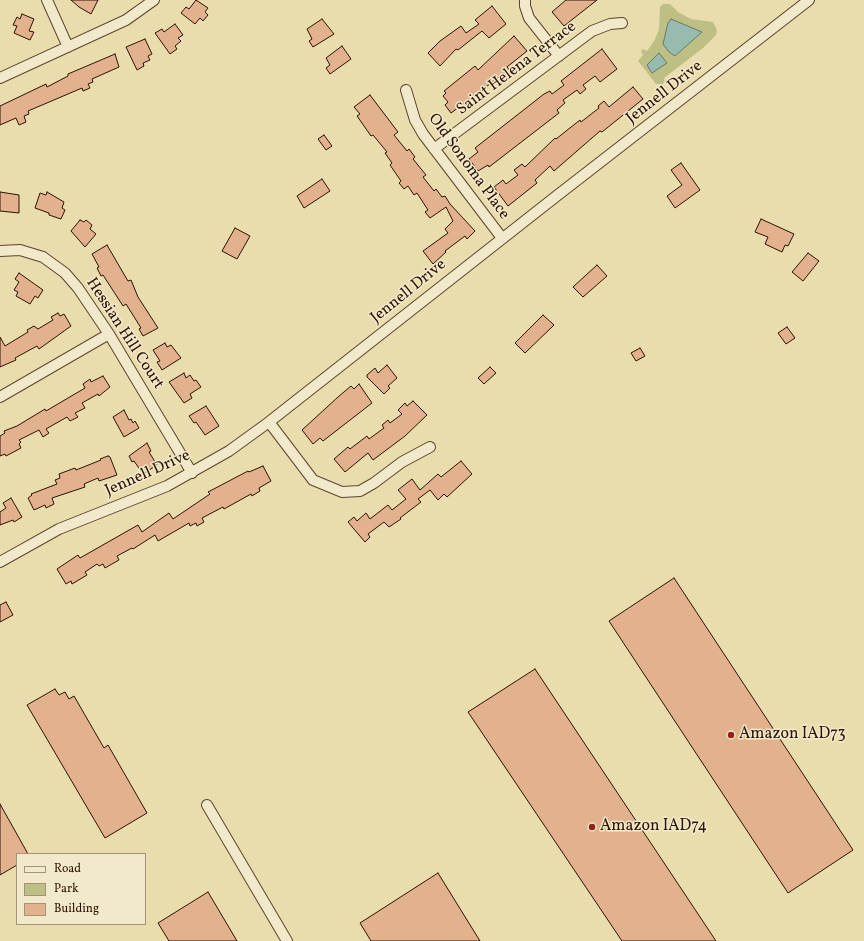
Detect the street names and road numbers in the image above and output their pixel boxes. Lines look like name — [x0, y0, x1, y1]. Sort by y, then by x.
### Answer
street label: Saint Helena Terrace — [453, 18, 581, 120]
street label: Jennell Drive — [623, 57, 707, 129]
street label: Old Sonoma Place — [423, 110, 513, 224]
street label: Jennell Drive — [367, 256, 451, 328]
street label: Hessian Hill Court — [81, 275, 167, 393]
street label: Jennell Drive — [102, 447, 194, 501]

